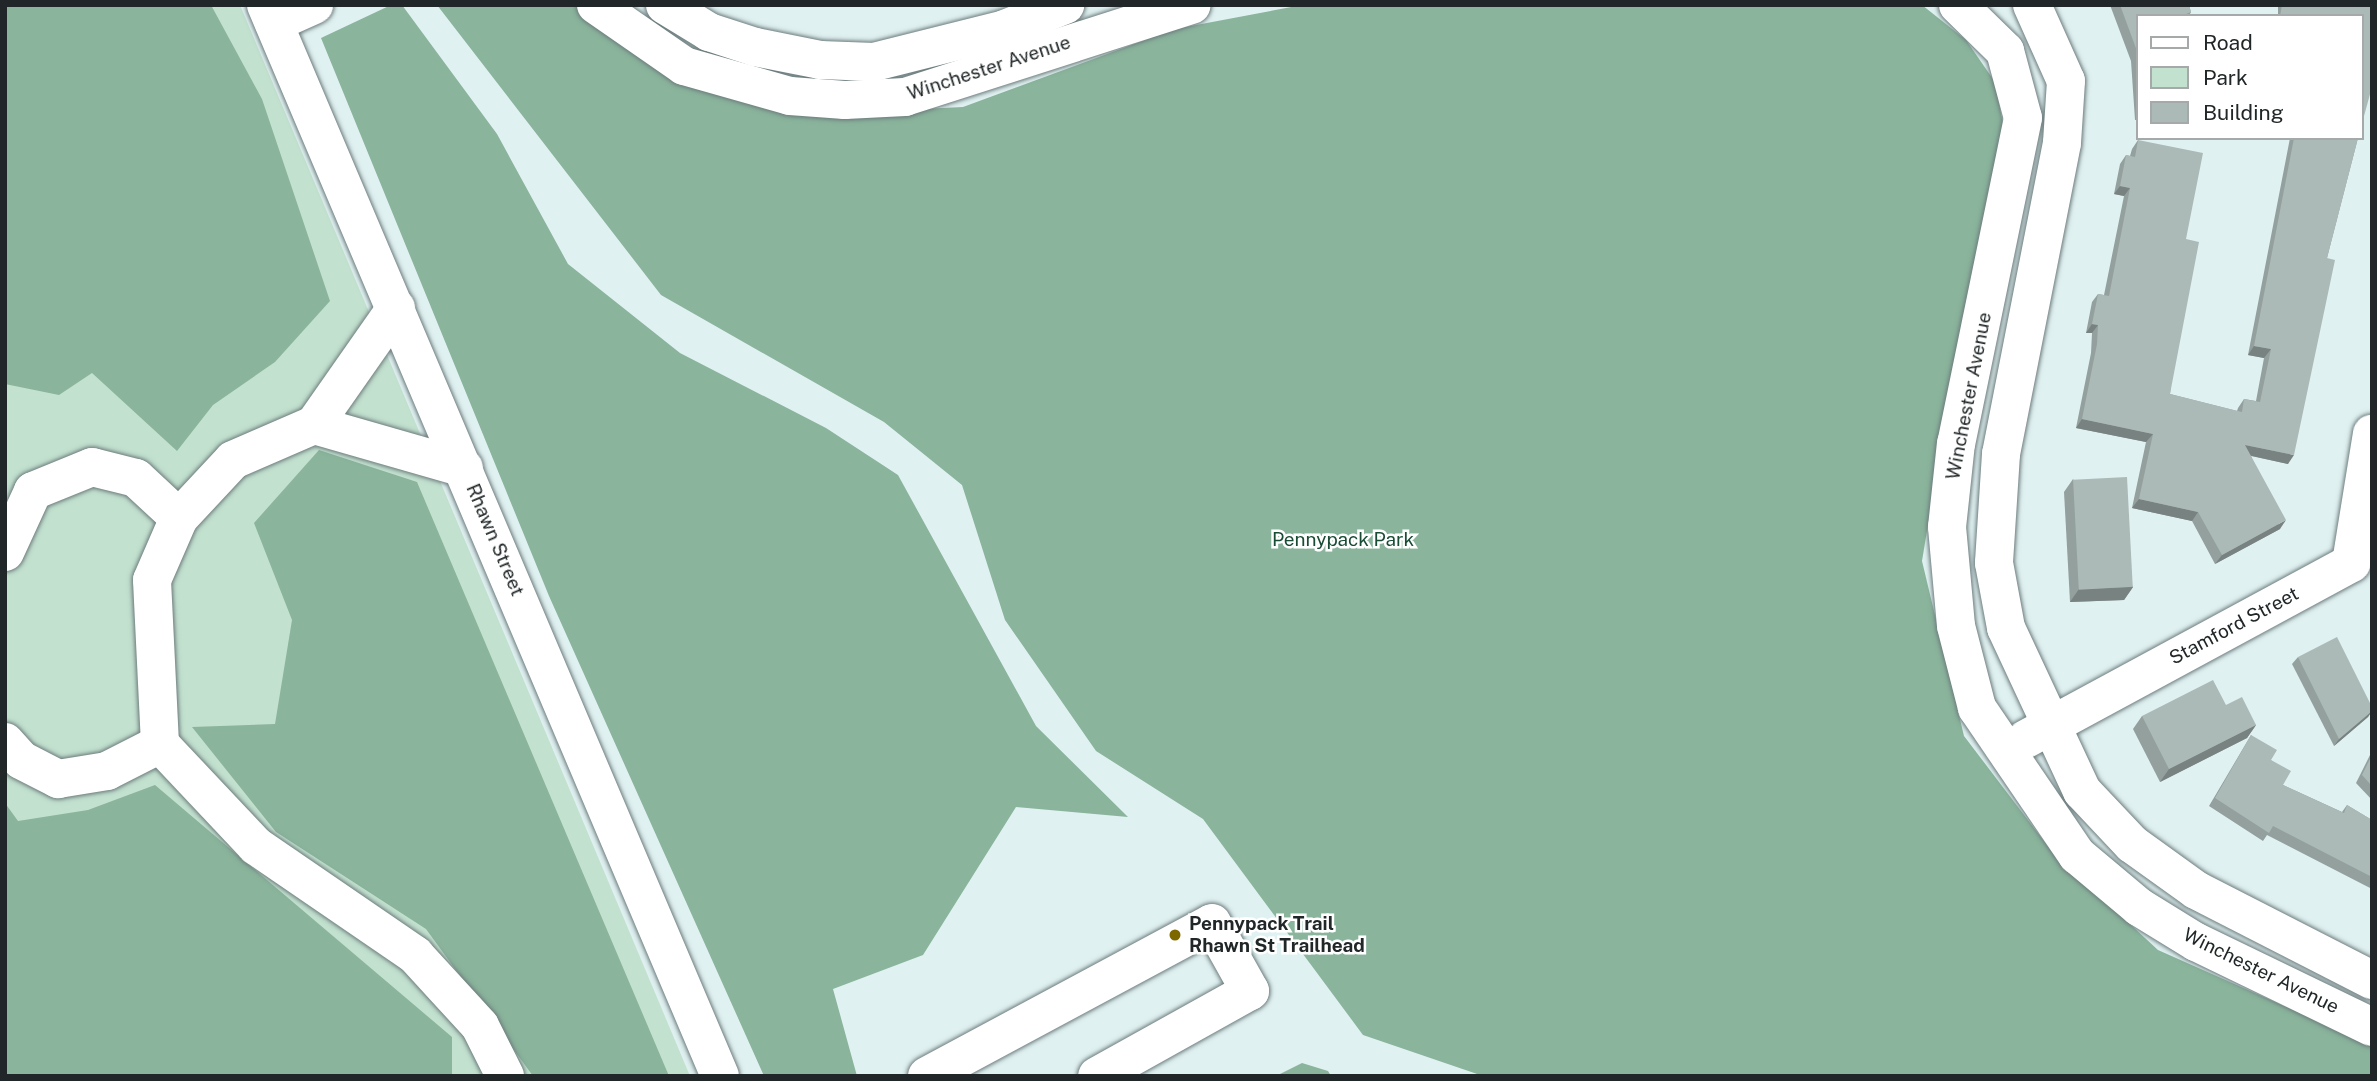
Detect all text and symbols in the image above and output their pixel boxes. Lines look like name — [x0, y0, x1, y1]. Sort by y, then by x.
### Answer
legend — [2136, 14, 2363, 140]
text: Road — [2203, 30, 2253, 55]
street label: Winchester Avenue — [904, 31, 1074, 105]
text: Park — [2203, 65, 2248, 90]
text: Building — [2203, 100, 2284, 125]
street label: Winchester Avenue — [1942, 310, 1996, 482]
street label: Rhawn Street — [461, 480, 529, 600]
park label: Pennypack Park — [1272, 529, 1414, 551]
street label: Stamford Street — [2165, 582, 2303, 670]
place label: Pennypack Trail Rhawn St Trailhead — [1189, 913, 1365, 957]
street label: Winchester Avenue — [2179, 923, 2343, 1019]
marker: Pennypack Trail Rhawn St Trailhead — [1167, 927, 1183, 943]

